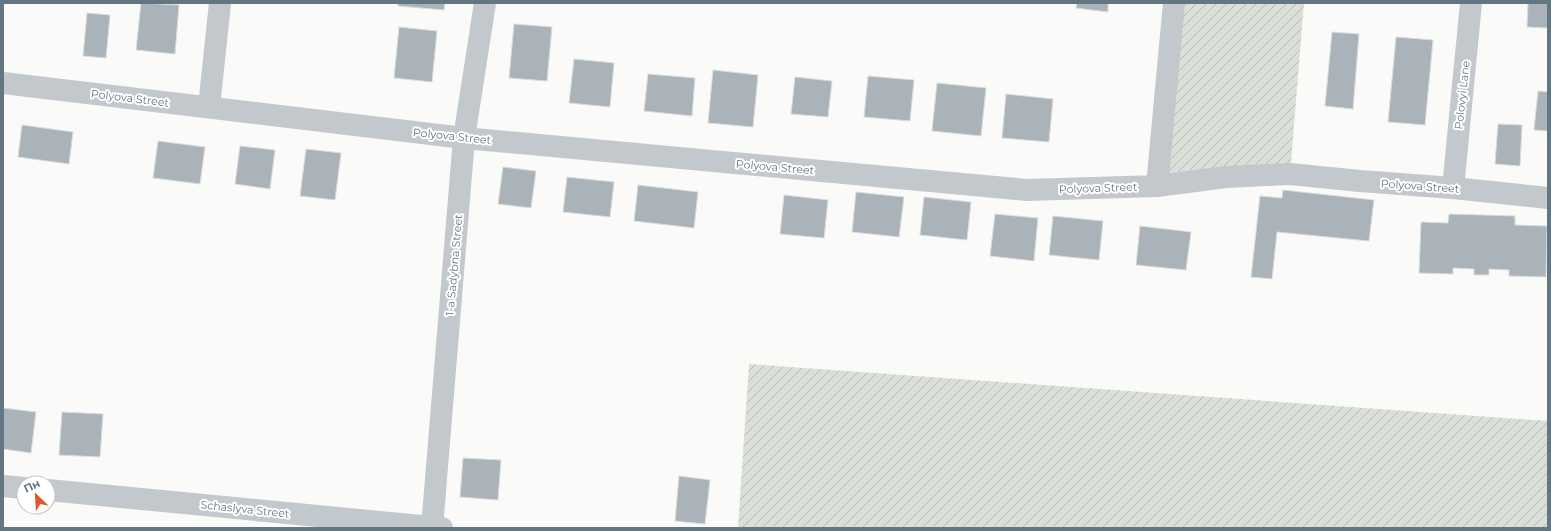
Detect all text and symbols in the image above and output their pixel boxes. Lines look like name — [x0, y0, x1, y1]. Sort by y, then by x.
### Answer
street label: Polovyi Lane — [1451, 60, 1473, 130]
street label: Polyova Street — [90, 86, 170, 110]
street label: Polyova Street — [412, 125, 492, 147]
street label: Polyova Street — [735, 157, 815, 177]
street label: Polyova Street — [1380, 176, 1460, 196]
street label: Polyova Street — [1059, 180, 1138, 196]
street label: 1-a Sadybna Street — [443, 213, 465, 316]
north arrow — [16, 475, 56, 515]
text: Пн — [21, 476, 42, 496]
street label: Schaslyva Street — [200, 497, 291, 521]

